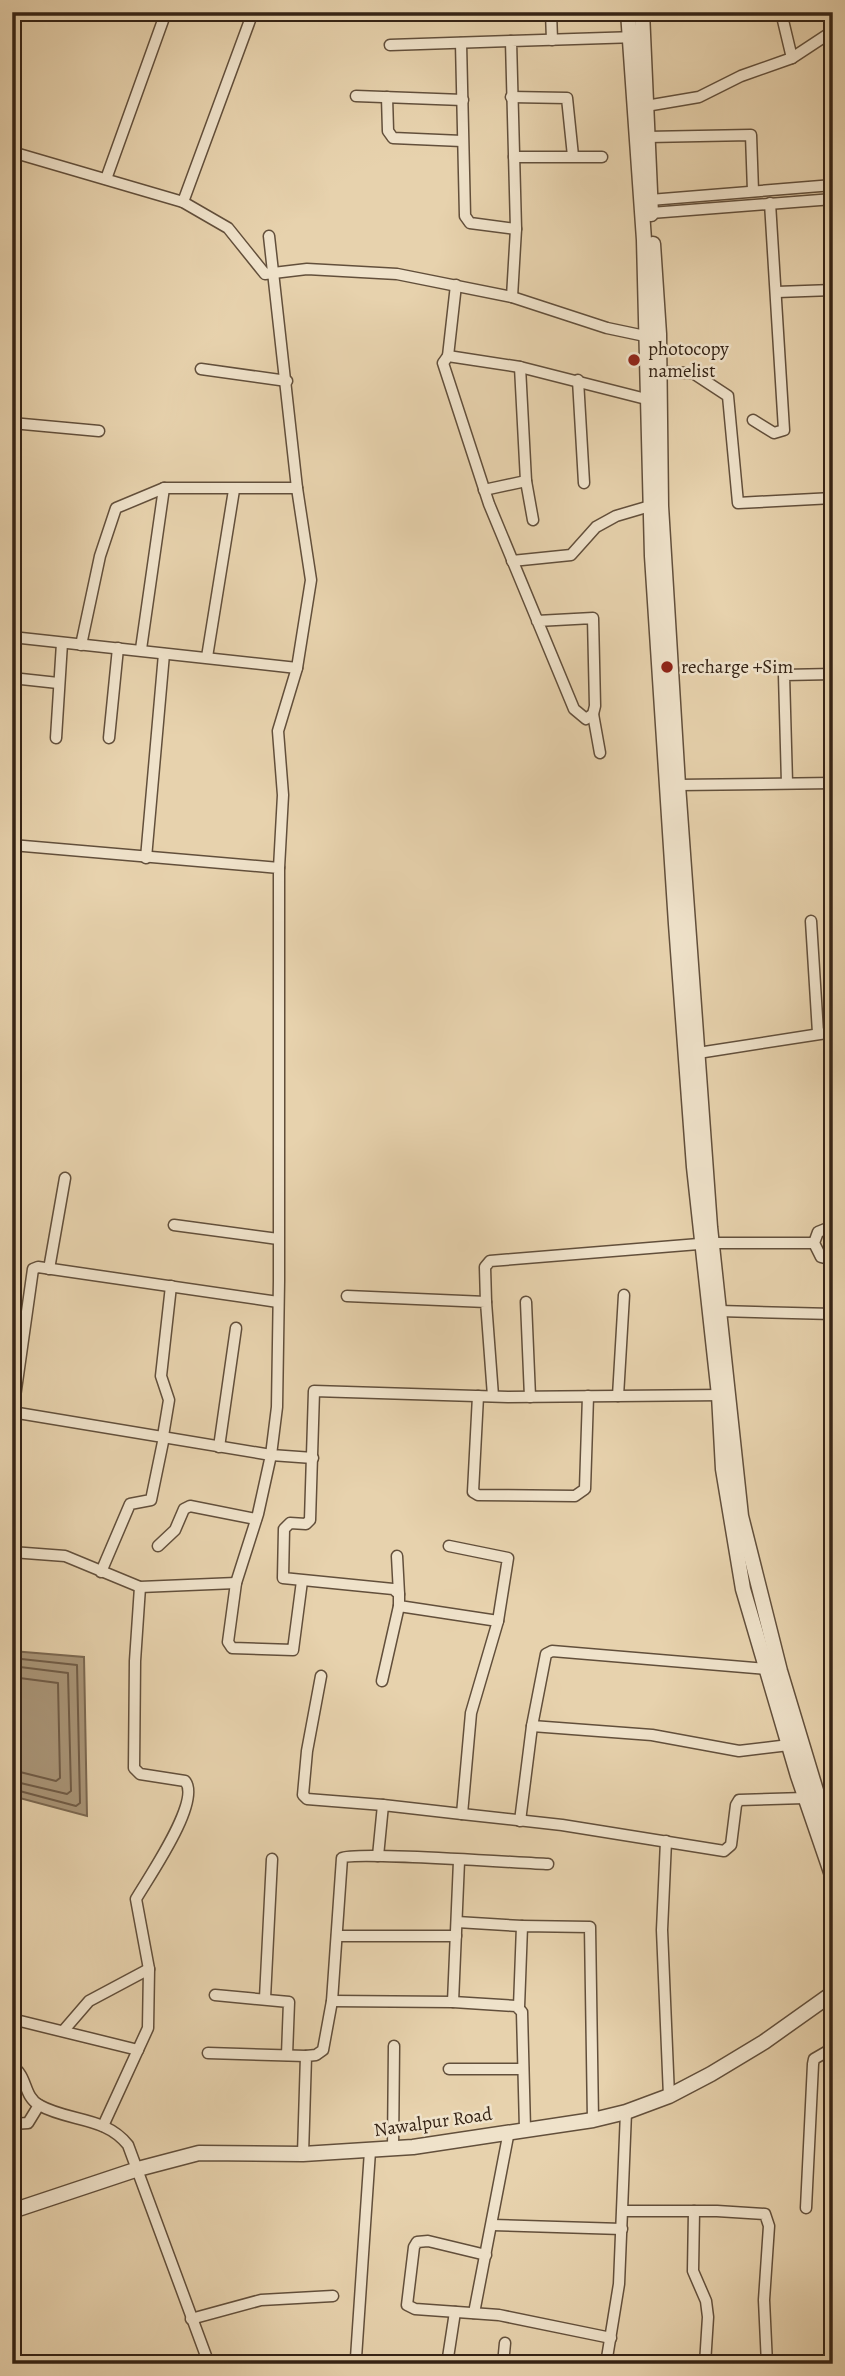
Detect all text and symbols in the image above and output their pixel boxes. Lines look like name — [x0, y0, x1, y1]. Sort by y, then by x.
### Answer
place label: photocopy namelist — [648, 336, 729, 384]
marker: photocopy namelist — [626, 352, 642, 368]
place label: recharge +Sim — [681, 654, 794, 680]
marker: recharge +Sim — [659, 659, 675, 675]
street label: Nawalpur Road — [372, 2101, 495, 2143]

